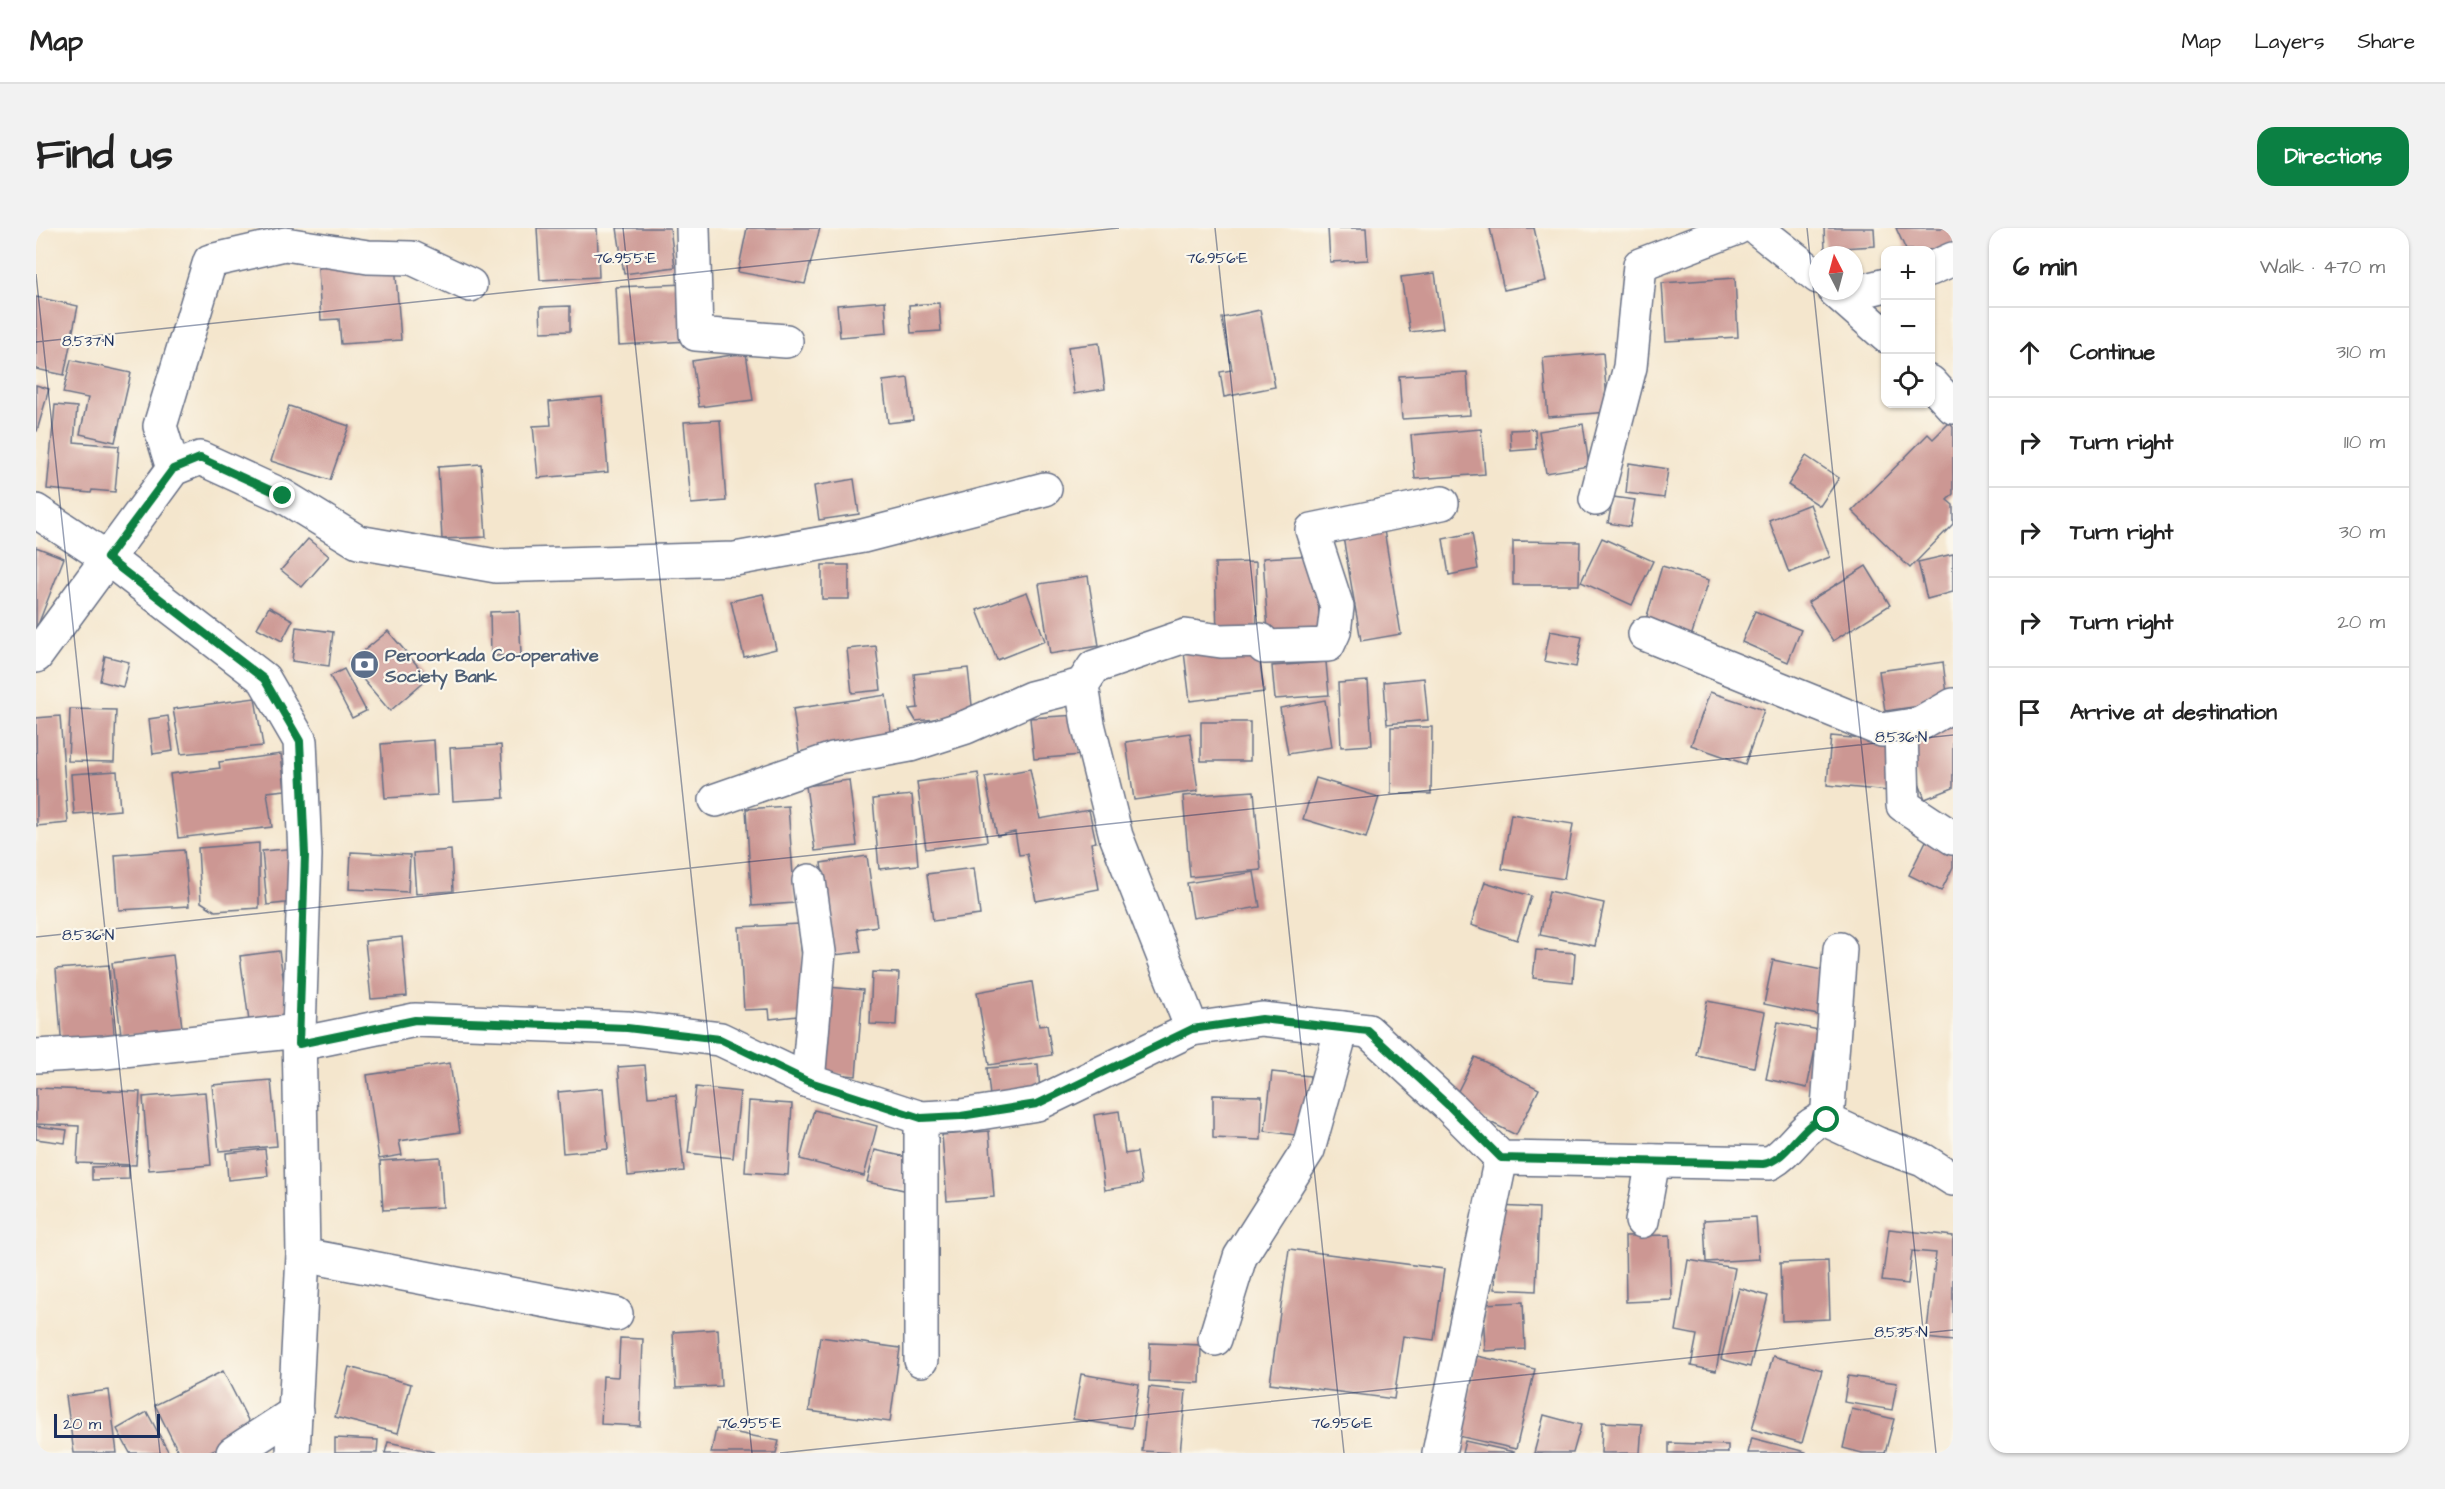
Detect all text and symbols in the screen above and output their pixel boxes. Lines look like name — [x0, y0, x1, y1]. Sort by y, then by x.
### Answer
text: Map — [30, 22, 83, 61]
text: Map — [2181, 27, 2221, 56]
text: Layers — [2254, 27, 2324, 56]
text: Share — [2357, 27, 2415, 56]
text: Find us — [36, 127, 173, 185]
button: Directions — [2257, 127, 2409, 186]
north arrow — [1809, 246, 1863, 300]
map controls — [1881, 246, 1935, 408]
button: + — [1881, 246, 1935, 300]
text: 76.955°E — [594, 248, 656, 269]
text: 76.956°E — [1186, 248, 1248, 269]
text: 6 min — [2013, 249, 2077, 285]
text: Walk · 470 m — [2260, 253, 2385, 281]
button: − — [1881, 300, 1935, 354]
text: 8.537°N — [62, 331, 114, 352]
icon: ahead — [2013, 336, 2046, 369]
text: Continue — [2070, 337, 2155, 368]
text: 310 m — [2336, 338, 2385, 366]
button: locate — [1881, 354, 1935, 408]
icon: right — [2013, 426, 2046, 459]
text: Turn right — [2070, 427, 2173, 458]
text: 110 m — [2344, 428, 2385, 456]
route end — [269, 482, 295, 508]
icon: right — [2013, 516, 2046, 549]
text: Turn right — [2070, 517, 2173, 548]
text: 30 m — [2339, 518, 2385, 546]
icon: right — [2013, 606, 2046, 639]
text: Turn right — [2070, 607, 2173, 638]
text: 20 m — [2337, 608, 2385, 636]
place label: Peroorkada Co-operative Society Bank — [384, 643, 599, 690]
bank icon: Peroorkada Co-operative Society Bank — [348, 649, 380, 681]
icon: arrive — [2013, 696, 2046, 729]
text: Arrive at destination — [2070, 697, 2277, 728]
text: 8.536°N — [1875, 727, 1927, 748]
text: 8.536°N — [62, 925, 114, 946]
route start — [1813, 1106, 1839, 1132]
text: 8.535°N — [1874, 1322, 1928, 1343]
scale bar — [54, 1411, 160, 1438]
text: 20 m — [63, 1413, 101, 1435]
text: 76.955°E — [719, 1413, 781, 1434]
text: 76.956°E — [1311, 1413, 1373, 1434]

